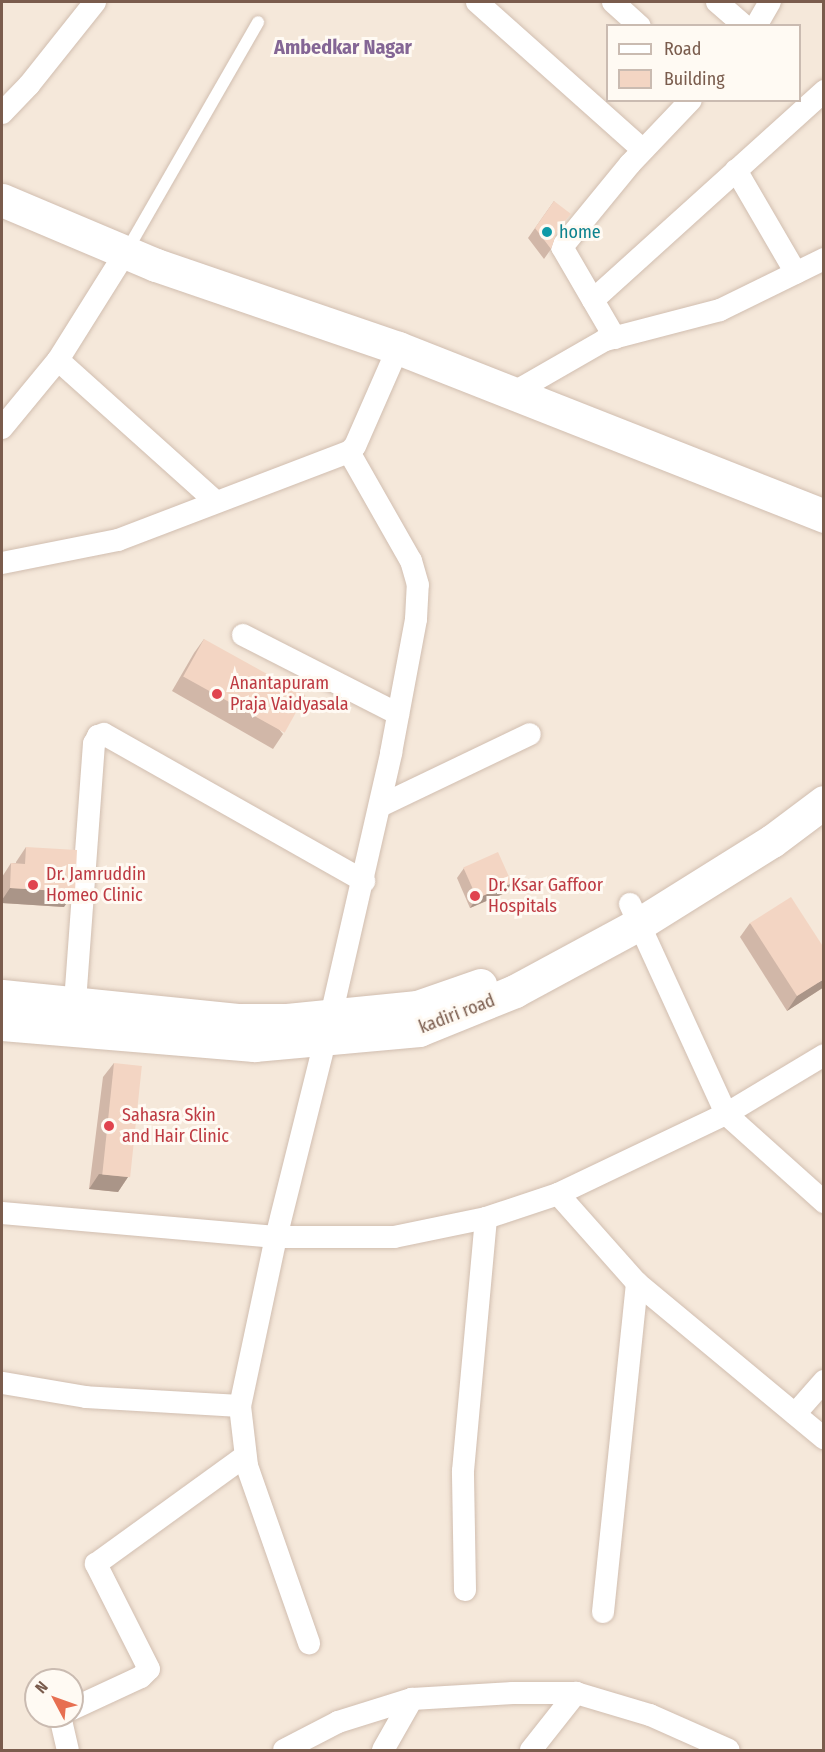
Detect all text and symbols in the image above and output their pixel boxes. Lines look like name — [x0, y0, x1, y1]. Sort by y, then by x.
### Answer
legend — [606, 24, 801, 102]
district label: Ambedkar Nagar — [274, 35, 412, 59]
text: Road — [664, 38, 701, 60]
text: Building — [664, 68, 725, 90]
place label: home — [559, 221, 601, 243]
marker: home — [540, 225, 554, 239]
place label: Anantapuram Praja Vaidyasala — [230, 673, 349, 716]
marker: Anantapuram Praja Vaidyasala — [208, 685, 226, 703]
place label: Dr. Jamruddin Homeo Clinic — [46, 864, 146, 906]
place label: Dr. Ksar Gaffoor Hospitals — [488, 875, 603, 918]
marker: Dr. Jamruddin Homeo Clinic — [24, 876, 42, 894]
marker: Dr. Ksar Gaffoor Hospitals — [466, 887, 484, 905]
street label: kadiri road — [416, 990, 498, 1038]
place label: Sahasra Skin and Hair Clinic — [122, 1105, 229, 1148]
marker: Sahasra Skin and Hair Clinic — [100, 1117, 118, 1135]
north arrow — [24, 1668, 84, 1728]
text: N — [31, 1677, 52, 1697]

